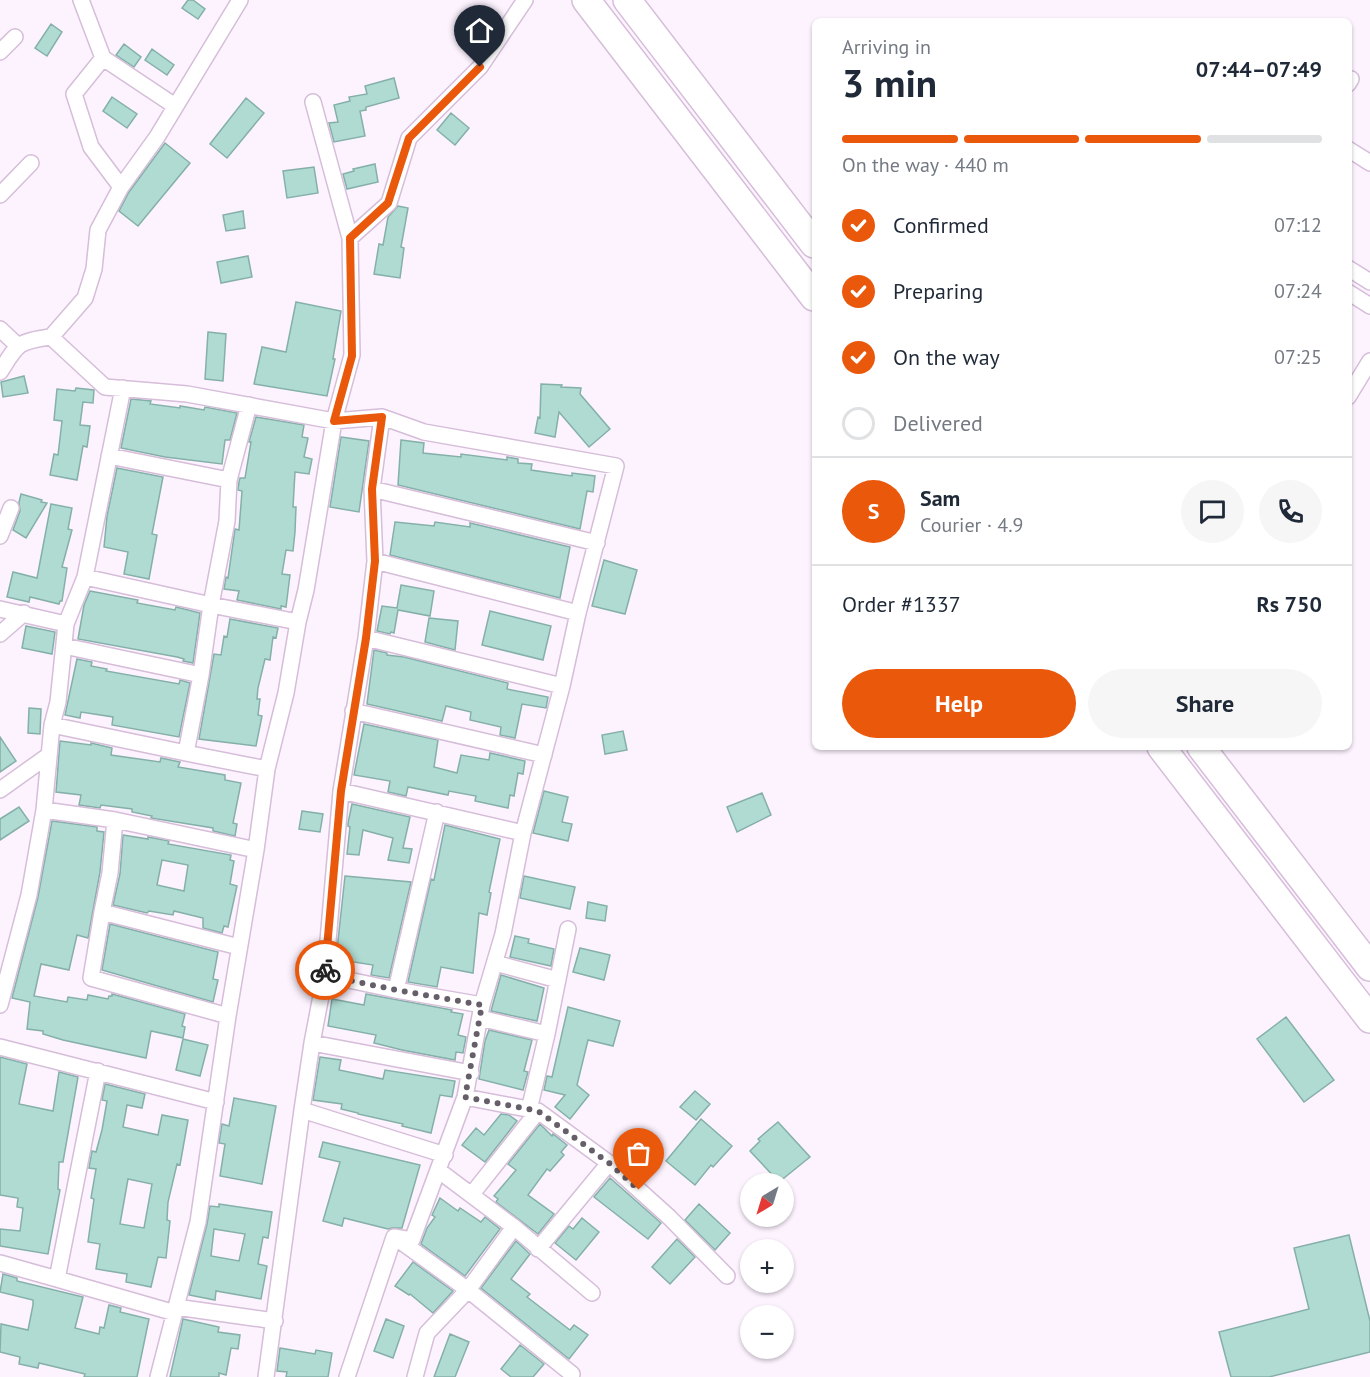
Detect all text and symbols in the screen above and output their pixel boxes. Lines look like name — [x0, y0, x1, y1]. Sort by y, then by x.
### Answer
pin — [454, 5, 505, 67]
icon: home — [463, 14, 496, 47]
text: Arriving in — [842, 34, 931, 60]
text: 07:44–07:49 — [1196, 55, 1322, 83]
text: 3 min — [842, 57, 937, 108]
text: On the way · 440 m — [842, 152, 1009, 178]
icon: check — [842, 209, 875, 242]
text: Confirmed — [893, 211, 989, 239]
text: 07:12 — [1274, 212, 1322, 238]
icon: check — [842, 275, 875, 308]
text: Preparing — [893, 277, 983, 305]
text: 07:24 — [1274, 278, 1322, 304]
icon: check — [842, 341, 875, 374]
text: On the way — [893, 343, 1000, 371]
text: 07:25 — [1274, 344, 1322, 370]
text: Delivered — [893, 409, 983, 437]
button: chat — [1181, 480, 1244, 543]
button: phone — [1259, 480, 1322, 543]
text: Sam — [920, 484, 960, 512]
text: S — [868, 497, 879, 525]
text: Courier · 4.9 — [920, 512, 1023, 538]
text: Order #1337 — [842, 590, 961, 618]
text: Rs 750 — [1256, 590, 1322, 618]
button: Help — [842, 669, 1076, 738]
button: Share — [1088, 669, 1322, 738]
courier — [295, 940, 355, 1000]
icon: bike — [309, 954, 342, 987]
pin — [613, 1128, 664, 1190]
icon: bag — [622, 1137, 655, 1170]
north arrow — [740, 1173, 794, 1227]
map controls — [740, 1173, 794, 1359]
button: + — [740, 1239, 794, 1293]
button: − — [740, 1305, 794, 1359]

